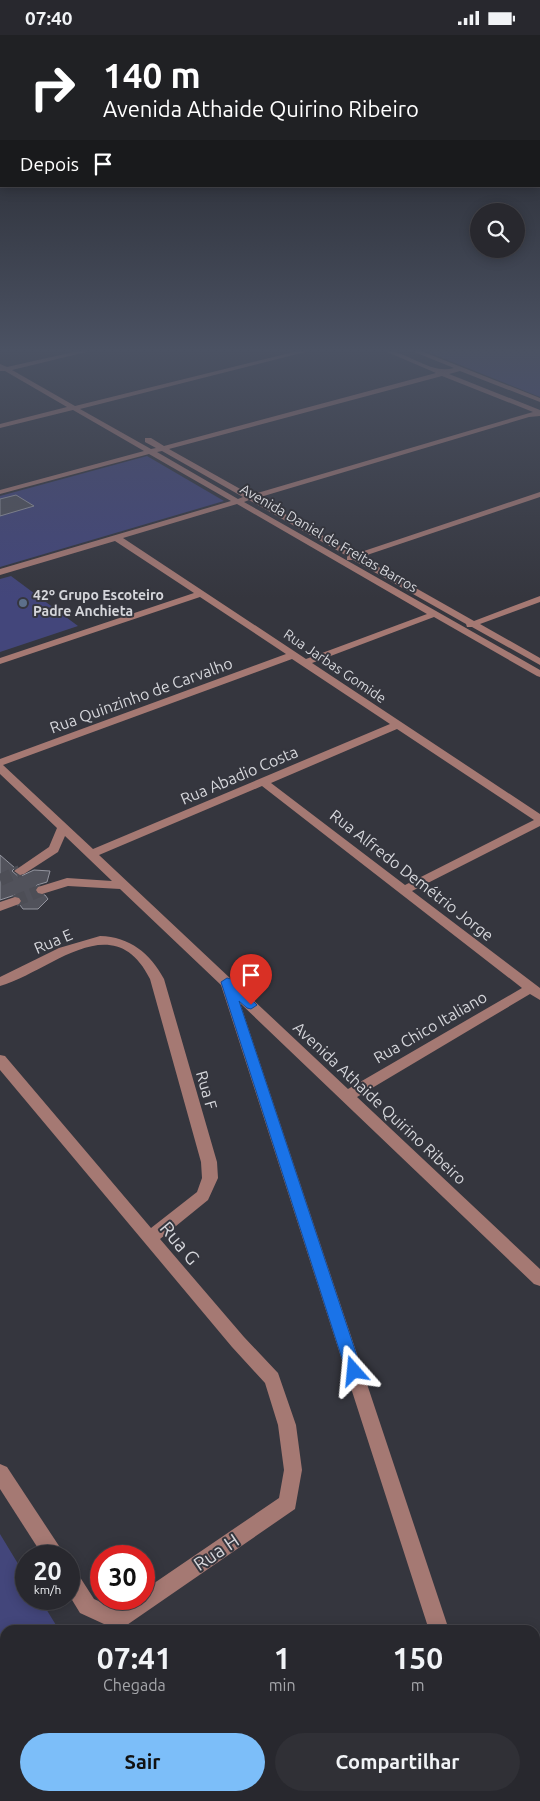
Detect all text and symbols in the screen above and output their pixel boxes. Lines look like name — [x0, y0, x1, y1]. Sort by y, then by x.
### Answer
text: 07:40 — [25, 7, 73, 29]
icon: right — [20, 55, 85, 120]
text: 140 m — [103, 55, 201, 95]
text: Avenida Athaide Quirino Ribeiro — [103, 96, 419, 121]
icon: arrive — [89, 150, 117, 178]
text: Depois — [20, 153, 79, 175]
map controls — [470, 203, 525, 258]
button: search — [470, 203, 525, 258]
street label: Avenida Daniel de Freitas Barros — [237, 481, 421, 595]
place label: 42º Grupo Escoteiro Padre Anchieta — [33, 587, 164, 619]
marker: 42º Grupo Escoteiro Padre Anchieta — [17, 597, 29, 609]
street label: Rua Jarbas Gomide — [281, 626, 389, 706]
street label: Rua Quinzinho de Carvalho — [47, 654, 235, 736]
street label: Rua Abadio Costa — [178, 742, 300, 808]
street label: Rua Alfredo Demétrio Jorge — [327, 806, 497, 944]
street label: Rua E — [31, 925, 75, 957]
pin — [230, 954, 272, 1005]
icon: arrive — [237, 961, 265, 989]
street label: Rua Chico Italiano — [370, 987, 490, 1067]
street label: Avenida Athaide Quirino Ribeiro — [290, 1018, 470, 1188]
street label: Rua F — [193, 1069, 221, 1111]
street label: Rua G — [156, 1217, 204, 1269]
position arrow — [327, 1344, 379, 1396]
street label: Rua H — [189, 1529, 243, 1575]
speed limit sign: 30 — [90, 1545, 155, 1610]
text: 20 — [33, 1557, 62, 1585]
text: km/h — [34, 1583, 61, 1596]
text: 07:41 — [97, 1641, 172, 1675]
text: 1 — [274, 1641, 291, 1675]
text: 150 — [392, 1641, 443, 1675]
text: Chegada — [103, 1676, 166, 1694]
text: min — [269, 1676, 296, 1694]
text: m — [411, 1676, 425, 1694]
button: Sair — [20, 1733, 265, 1791]
button: Compartilhar — [275, 1733, 520, 1791]

